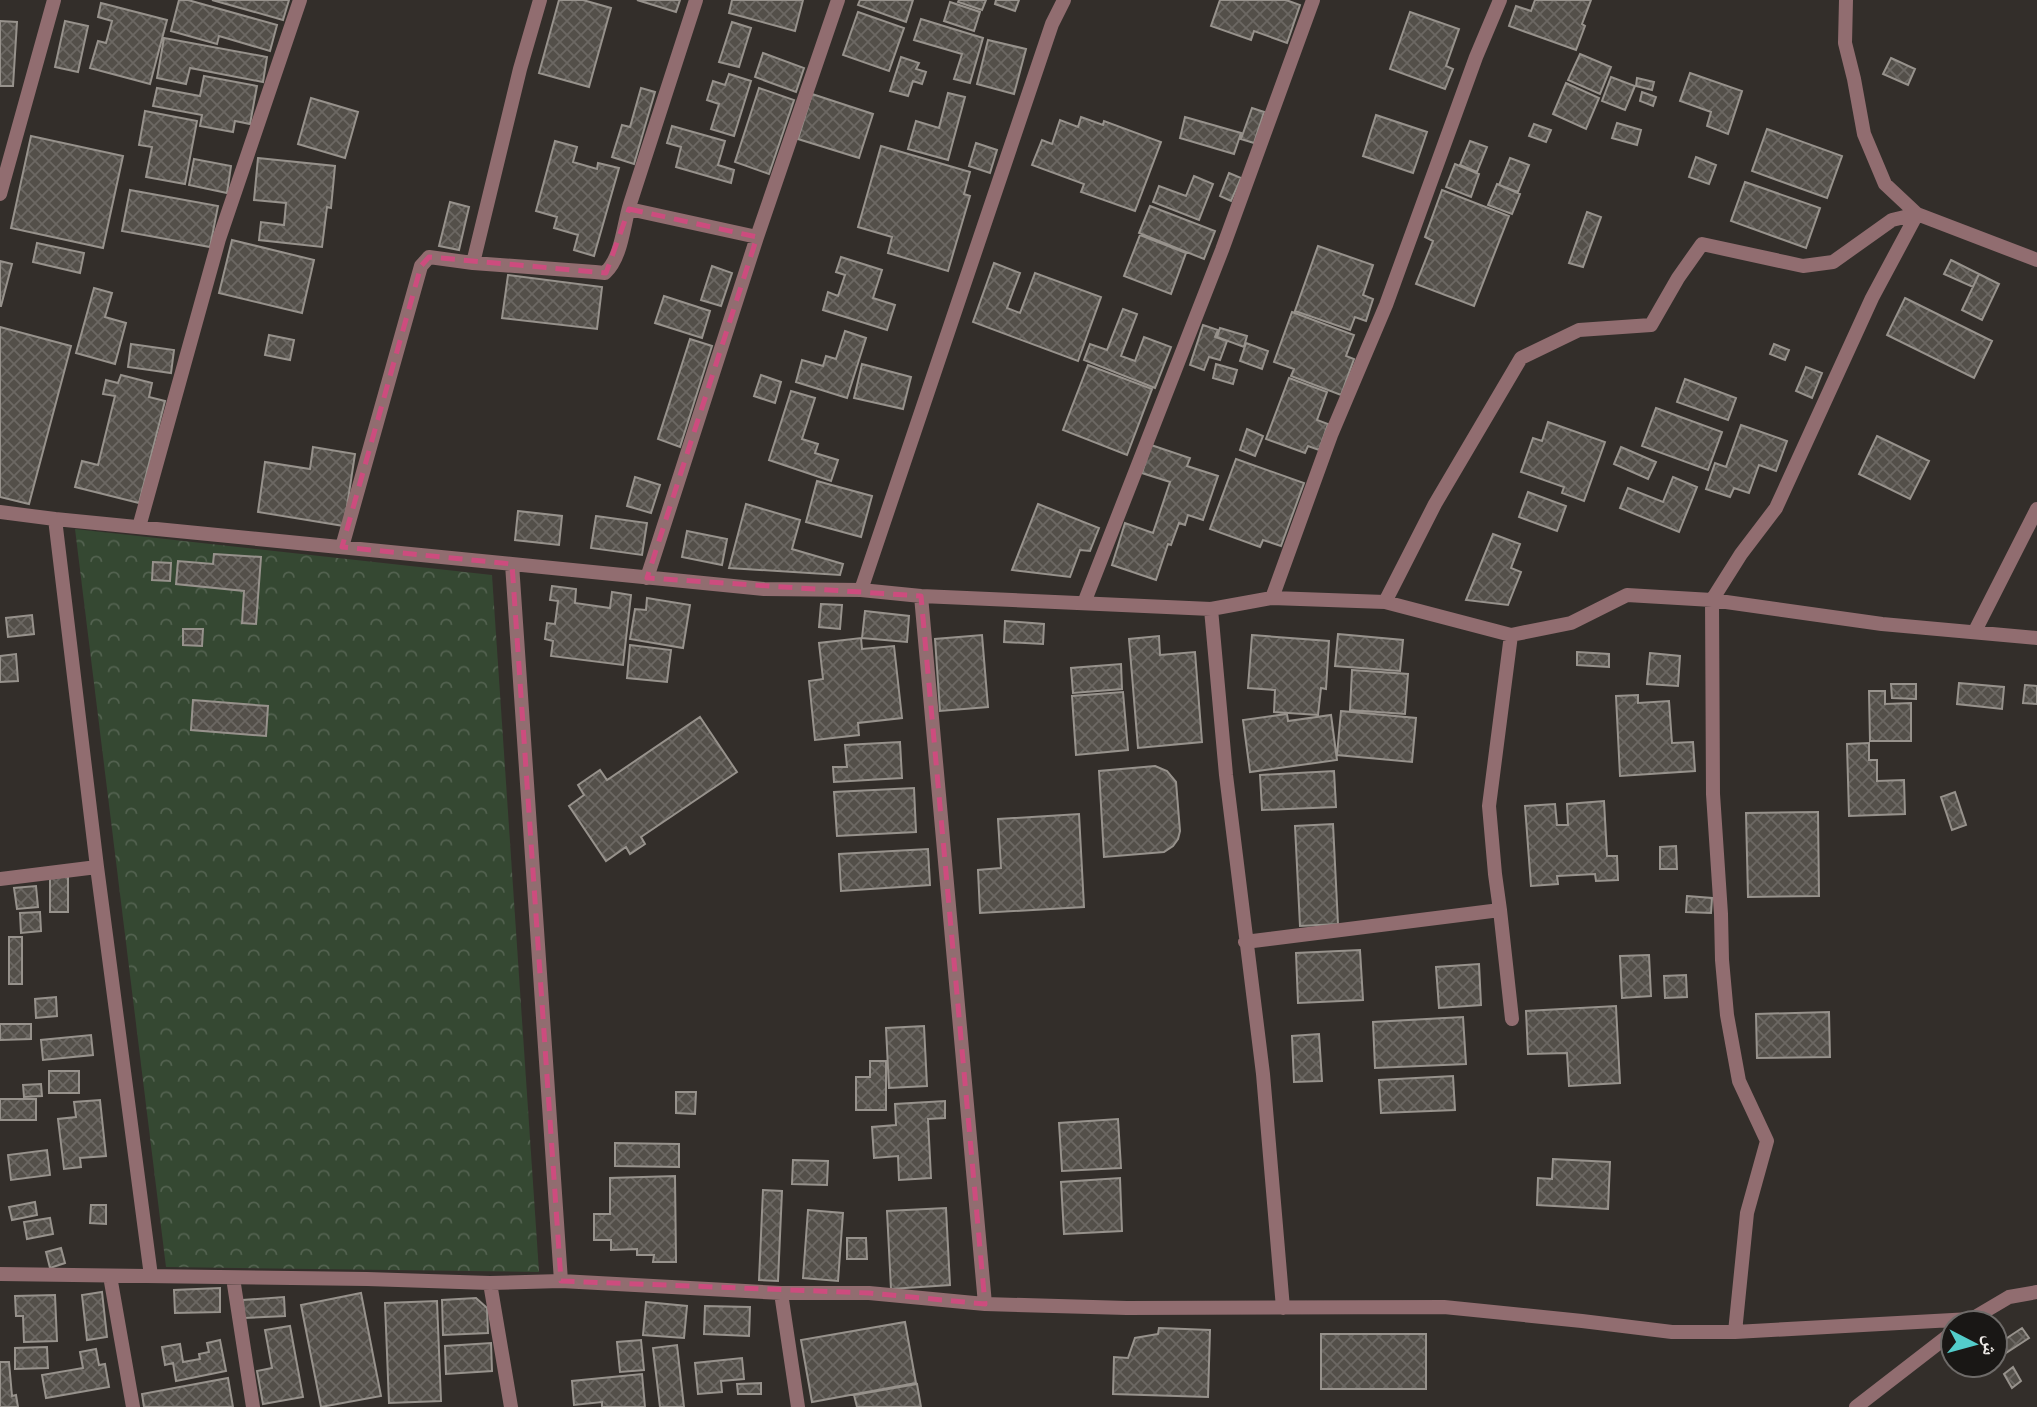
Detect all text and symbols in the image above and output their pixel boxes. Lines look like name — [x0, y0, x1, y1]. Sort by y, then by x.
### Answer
north arrow — [1939, 1309, 2009, 1379]
text: ش — [1978, 1334, 2004, 1357]

